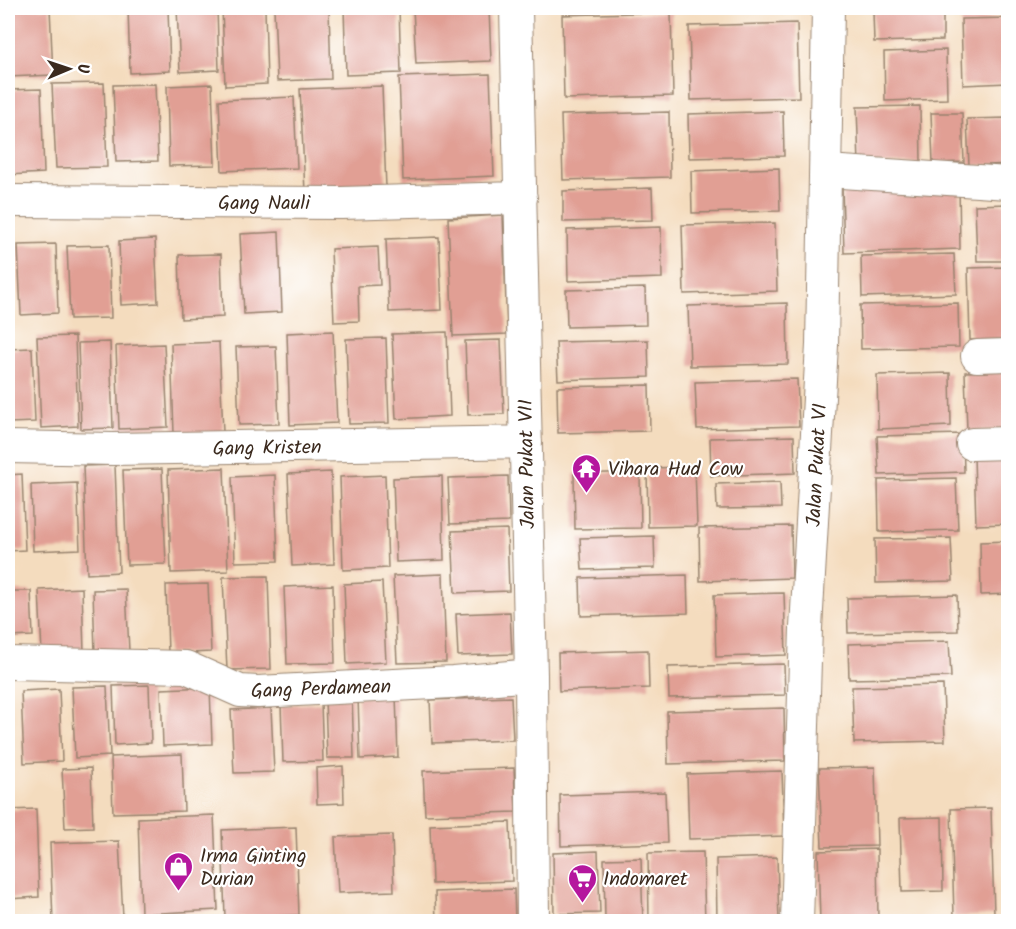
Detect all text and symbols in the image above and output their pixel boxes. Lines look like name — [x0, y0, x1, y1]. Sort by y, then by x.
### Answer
north arrow — [39, 39, 99, 99]
text: U — [70, 63, 95, 74]
street label: Gang Nauli — [218, 188, 311, 220]
street label: Jalan Pukat VII — [511, 399, 545, 529]
street label: Jalan Pukat VI — [799, 403, 837, 528]
street label: Gang Kristen — [212, 432, 322, 466]
temple icon: Vihara Hud Cow — [571, 452, 603, 494]
place label: Vihara Hud Cow — [608, 454, 744, 486]
street label: Gang Perdamean — [250, 672, 392, 708]
place label: Irma Ginting Durian — [200, 841, 306, 896]
shop icon: Irma Ginting Durian — [163, 850, 195, 892]
supermarket icon: Indomaret — [566, 862, 598, 904]
place label: Indomaret — [603, 864, 688, 896]

